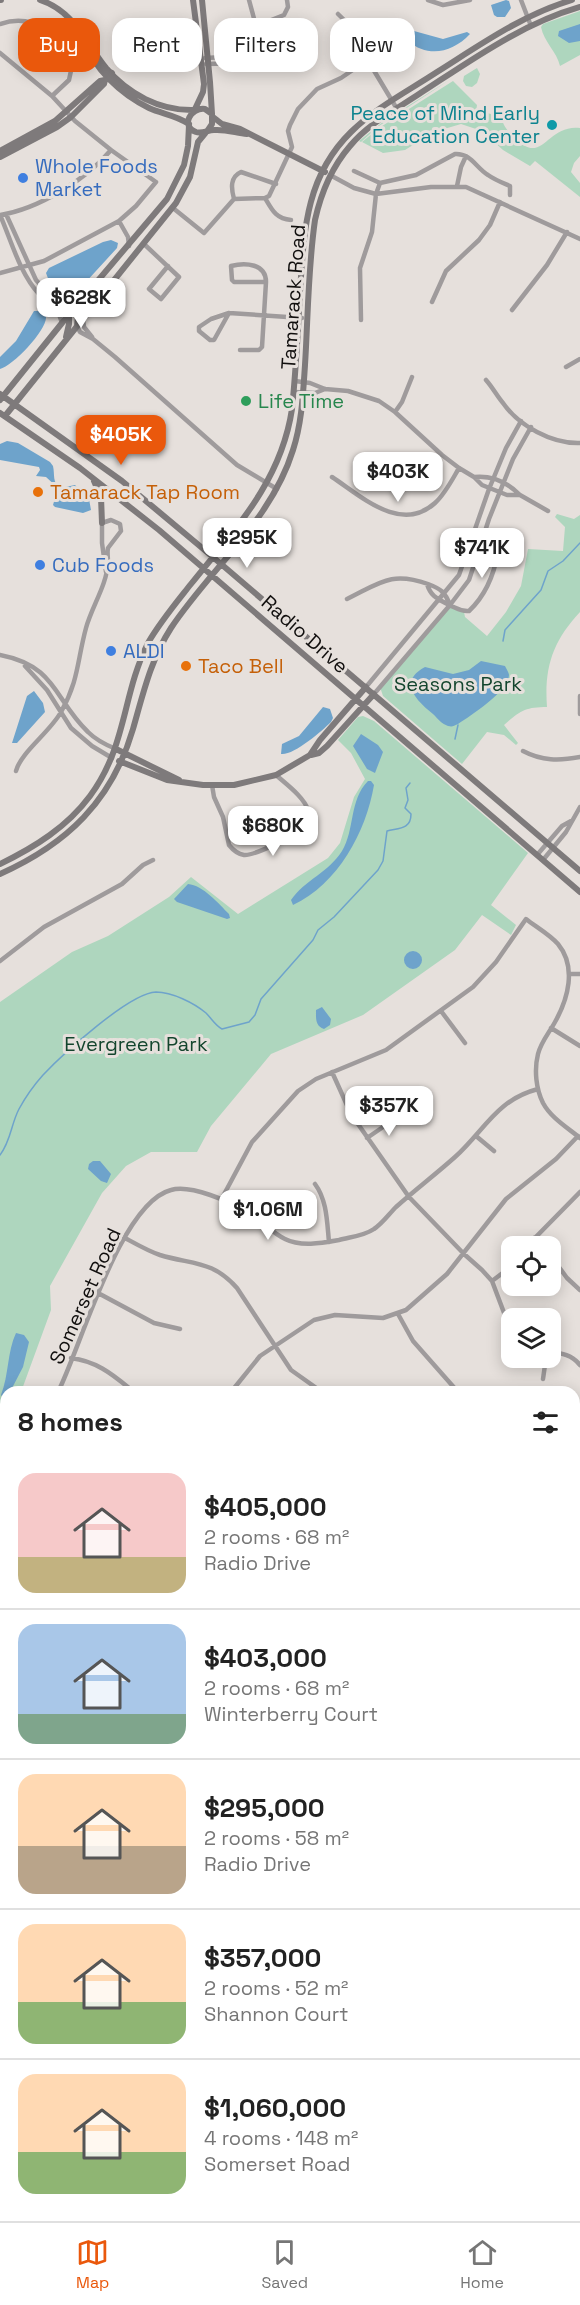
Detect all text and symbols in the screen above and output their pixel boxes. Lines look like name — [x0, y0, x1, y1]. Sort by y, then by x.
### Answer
chip: Buy — [18, 18, 100, 72]
chip: Rent — [112, 18, 202, 72]
chip: Filters — [214, 18, 318, 72]
chip: New — [330, 18, 415, 72]
place label: Peace of Mind Early Education Center — [350, 100, 540, 149]
marker: Peace of Mind Early Education Center — [545, 118, 559, 132]
place label: Whole Foods Market — [35, 153, 158, 202]
marker: Whole Foods Market — [16, 171, 30, 185]
street label: Tamarack Road — [275, 223, 311, 371]
pin: $628K — [39, 278, 123, 329]
text: $628K — [51, 284, 111, 310]
place label: Life Time — [258, 388, 344, 414]
marker: Life Time — [239, 394, 253, 408]
pin: $405K — [79, 415, 163, 466]
text: $405K — [90, 421, 152, 447]
pin: $403K — [356, 452, 440, 503]
text: $403K — [367, 458, 429, 484]
place label: Tamarack Tap Room — [50, 479, 240, 505]
marker: Tamarack Tap Room — [31, 485, 45, 499]
pin: $295K — [205, 518, 289, 569]
text: $295K — [217, 524, 277, 550]
pin: $741K — [440, 528, 524, 579]
text: $741K — [454, 534, 510, 560]
place label: Cub Foods — [52, 552, 154, 578]
marker: Cub Foods — [33, 558, 47, 572]
street label: Radio Drive — [256, 589, 354, 679]
place label: ALDI — [123, 638, 165, 664]
marker: ALDI — [104, 644, 118, 658]
place label: Taco Bell — [198, 653, 284, 679]
marker: Taco Bell — [179, 659, 193, 673]
park label: Seasons Park — [394, 671, 522, 697]
pin: $680K — [231, 806, 315, 857]
text: $680K — [242, 812, 304, 838]
park label: Evergreen Park — [64, 1031, 208, 1057]
pin: $357K — [347, 1086, 431, 1137]
text: $357K — [359, 1092, 419, 1118]
pin: $1.06M — [219, 1190, 317, 1241]
text: $1.06M — [233, 1196, 303, 1222]
street label: Somerset Road — [43, 1224, 127, 1368]
map controls — [501, 1236, 561, 1368]
button: locate — [501, 1236, 561, 1296]
button: layers — [501, 1308, 561, 1368]
text: 8 homes — [18, 1405, 123, 1439]
icon: filters — [529, 1406, 562, 1439]
text: $405,000 — [204, 1490, 327, 1524]
icon: home — [66, 1497, 138, 1569]
text: 2 rooms · 68 m² — [204, 1524, 349, 1550]
text: Radio Drive — [204, 1550, 311, 1576]
text: $403,000 — [204, 1641, 327, 1675]
icon: home — [66, 1648, 138, 1720]
text: 2 rooms · 68 m² — [204, 1675, 349, 1701]
text: Winterberry Court — [204, 1701, 378, 1727]
text: $295,000 — [204, 1791, 325, 1825]
icon: home — [66, 1798, 138, 1870]
text: 2 rooms · 58 m² — [204, 1825, 349, 1851]
text: Radio Drive — [204, 1851, 311, 1877]
text: $357,000 — [204, 1941, 321, 1975]
icon: home — [66, 1948, 138, 2020]
text: 2 rooms · 52 m² — [204, 1975, 348, 2001]
text: Shannon Court — [204, 2001, 348, 2027]
text: $1,060,000 — [204, 2091, 346, 2125]
icon: home — [66, 2098, 138, 2170]
text: 4 rooms · 148 m² — [204, 2125, 358, 2151]
text: Somerset Road — [204, 2151, 350, 2177]
tab: Map — [76, 2236, 109, 2293]
tab: Saved — [262, 2236, 308, 2293]
tab: Home — [460, 2236, 504, 2293]

